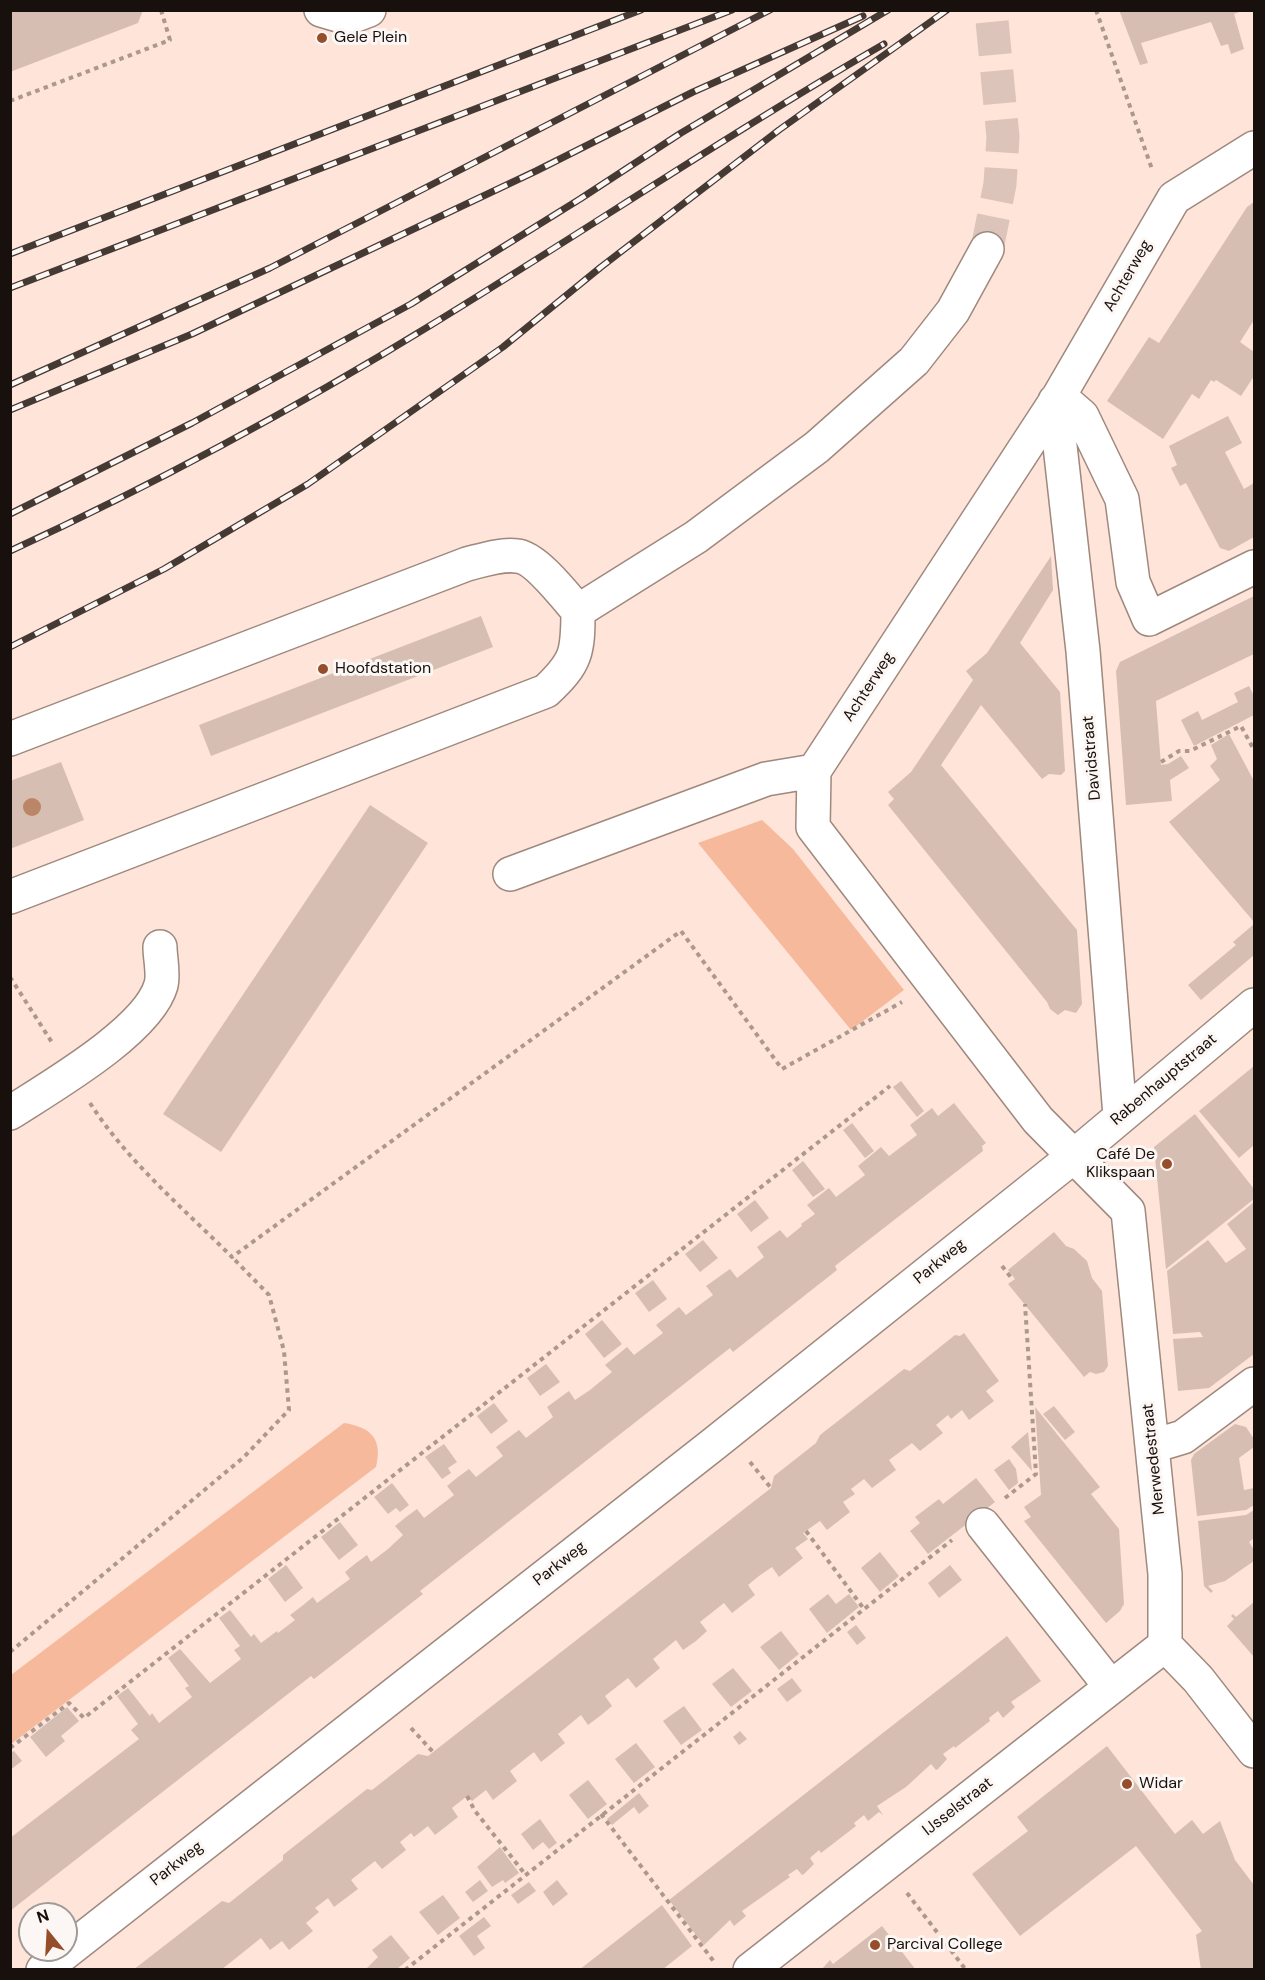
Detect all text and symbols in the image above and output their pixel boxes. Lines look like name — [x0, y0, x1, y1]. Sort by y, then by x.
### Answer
place label: Gele Plein — [334, 28, 407, 48]
marker: Gele Plein — [315, 31, 329, 45]
street label: Achterweg — [1100, 237, 1156, 315]
street label: Achterweg — [839, 648, 899, 726]
place label: Hoofdstation — [335, 659, 431, 679]
marker: Hoofdstation — [316, 662, 330, 676]
street label: Davidstraat — [1079, 715, 1105, 801]
street label: Rabenhauptstraat — [1107, 1030, 1221, 1130]
place label: Café De Klikspaan — [1086, 1145, 1155, 1183]
marker: Café De Klikspaan — [1160, 1157, 1174, 1171]
street label: Parkweg — [910, 1235, 970, 1289]
street label: Merwedestraat — [1139, 1402, 1169, 1516]
street label: Parkweg — [530, 1538, 590, 1590]
street label: IJsselstraat — [919, 1774, 997, 1840]
place label: Widar — [1139, 1774, 1183, 1794]
marker: Widar — [1120, 1777, 1134, 1791]
street label: Parkweg — [147, 1838, 207, 1890]
north arrow — [18, 1902, 78, 1962]
text: N — [34, 1905, 52, 1928]
place label: Parcival College — [887, 1935, 1003, 1955]
marker: Parcival College — [868, 1938, 882, 1952]

